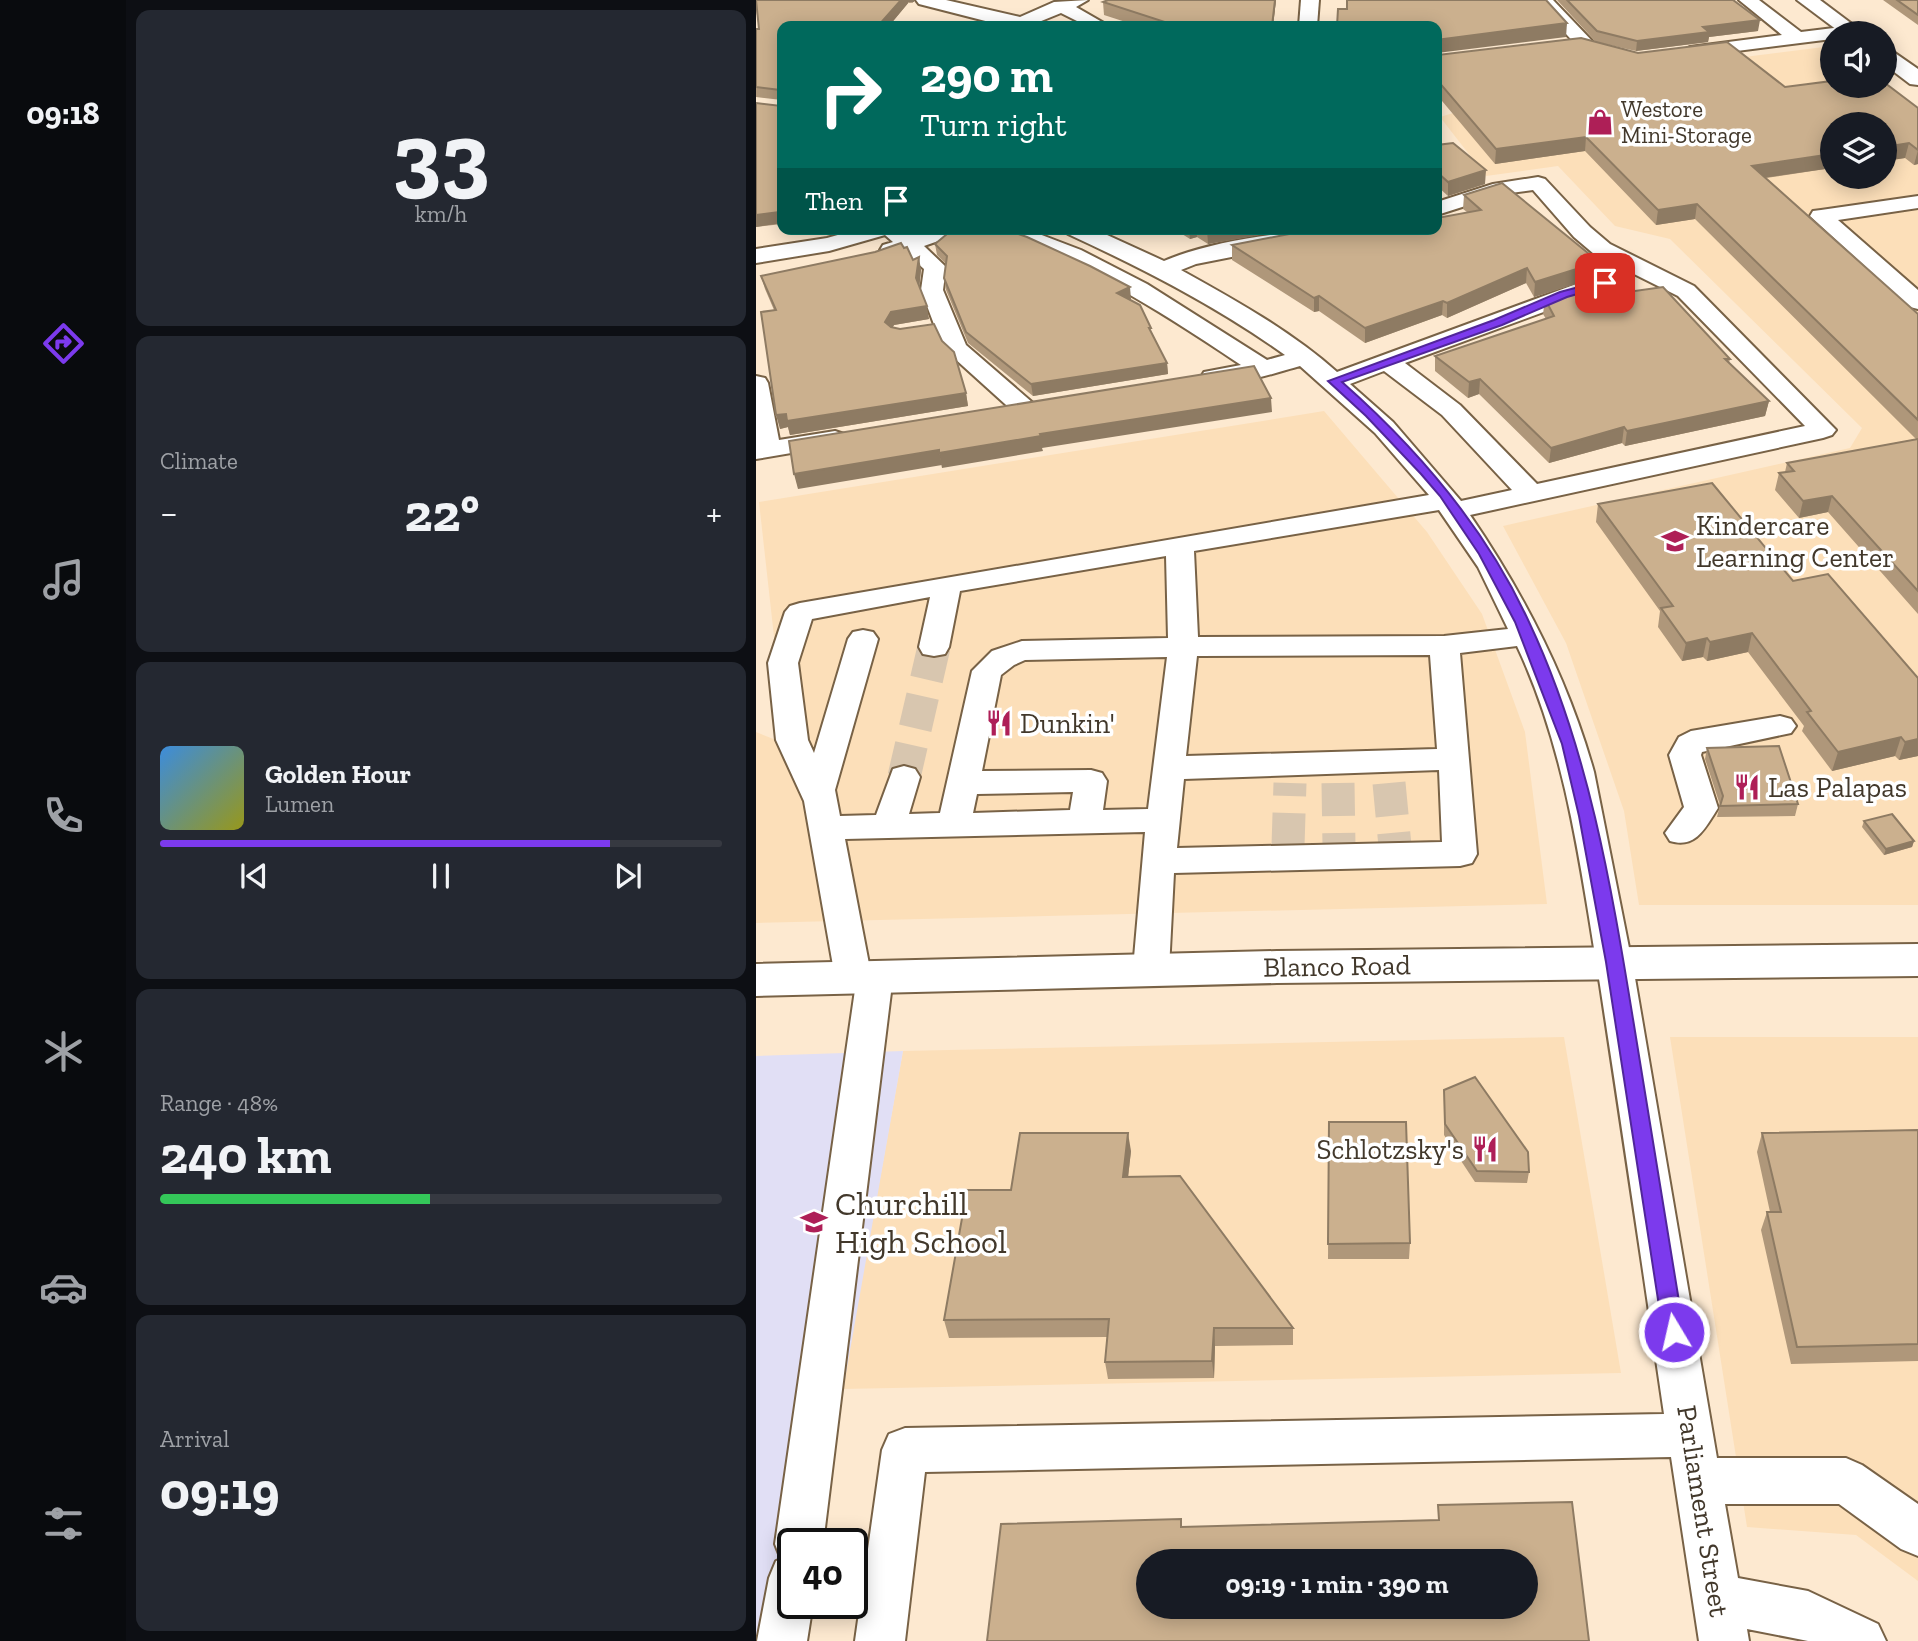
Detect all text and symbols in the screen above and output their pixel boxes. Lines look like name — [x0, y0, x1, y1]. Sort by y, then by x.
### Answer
map controls — [1820, 21, 1897, 189]
button: sound — [1820, 21, 1897, 98]
text: 290 m — [920, 46, 1053, 105]
icon: right — [805, 49, 896, 140]
text: 09:18 — [26, 94, 100, 132]
place label: Westore Mini-Storage — [1621, 95, 1752, 149]
text: 33 — [392, 100, 490, 209]
text: Turn right — [920, 106, 1067, 144]
shop icon: Westore Mini-Storage — [1585, 107, 1615, 137]
button: layers — [1820, 112, 1897, 189]
icon: arrive — [877, 182, 915, 220]
text: Then — [805, 185, 863, 217]
text: km/h — [415, 200, 467, 228]
pin — [1575, 253, 1635, 313]
icon: arrive — [1586, 264, 1624, 302]
icon: directions — [39, 319, 88, 368]
text: Climate — [160, 447, 238, 475]
text: 22° — [405, 482, 479, 544]
text: − — [160, 490, 178, 536]
text: + — [706, 490, 722, 536]
place label: Kindercare Learning Center — [1696, 509, 1894, 574]
school or university icon: Kindercare Learning Center — [1660, 526, 1690, 556]
icon: music — [39, 555, 88, 604]
place label: Dunkin' — [1020, 707, 1115, 740]
restaurant icon: Dunkin' — [984, 708, 1014, 738]
text: Golden Hour — [265, 758, 411, 790]
place label: Las Palapas — [1768, 771, 1907, 804]
restaurant icon: Las Palapas — [1732, 772, 1762, 802]
text: Lumen — [265, 790, 334, 818]
icon: phone — [39, 791, 88, 840]
icon: previous — [235, 857, 273, 895]
icon: pause — [422, 857, 460, 895]
icon: next — [609, 857, 647, 895]
street label: Blanco Road — [1263, 948, 1411, 984]
icon: climate — [39, 1027, 88, 1076]
text: Range · 48% — [160, 1089, 278, 1117]
text: 240 km — [160, 1124, 332, 1186]
place label: Schlotzsky's — [1317, 1133, 1464, 1166]
restaurant icon: Schlotzsky's — [1470, 1134, 1500, 1164]
place label: Churchill High School — [835, 1184, 1007, 1261]
school or university icon: Churchill High School — [799, 1207, 829, 1237]
icon: car — [39, 1263, 88, 1312]
position arrow — [1637, 1295, 1711, 1369]
street label: Parliament Street — [1670, 1403, 1736, 1620]
text: Arrival — [160, 1425, 229, 1453]
text: 09:19 — [160, 1460, 280, 1522]
icon: filters — [39, 1499, 88, 1548]
speed limit sign: 40 — [777, 1528, 868, 1619]
text: 09:19 · 1 min · 390 m — [1226, 1568, 1448, 1600]

